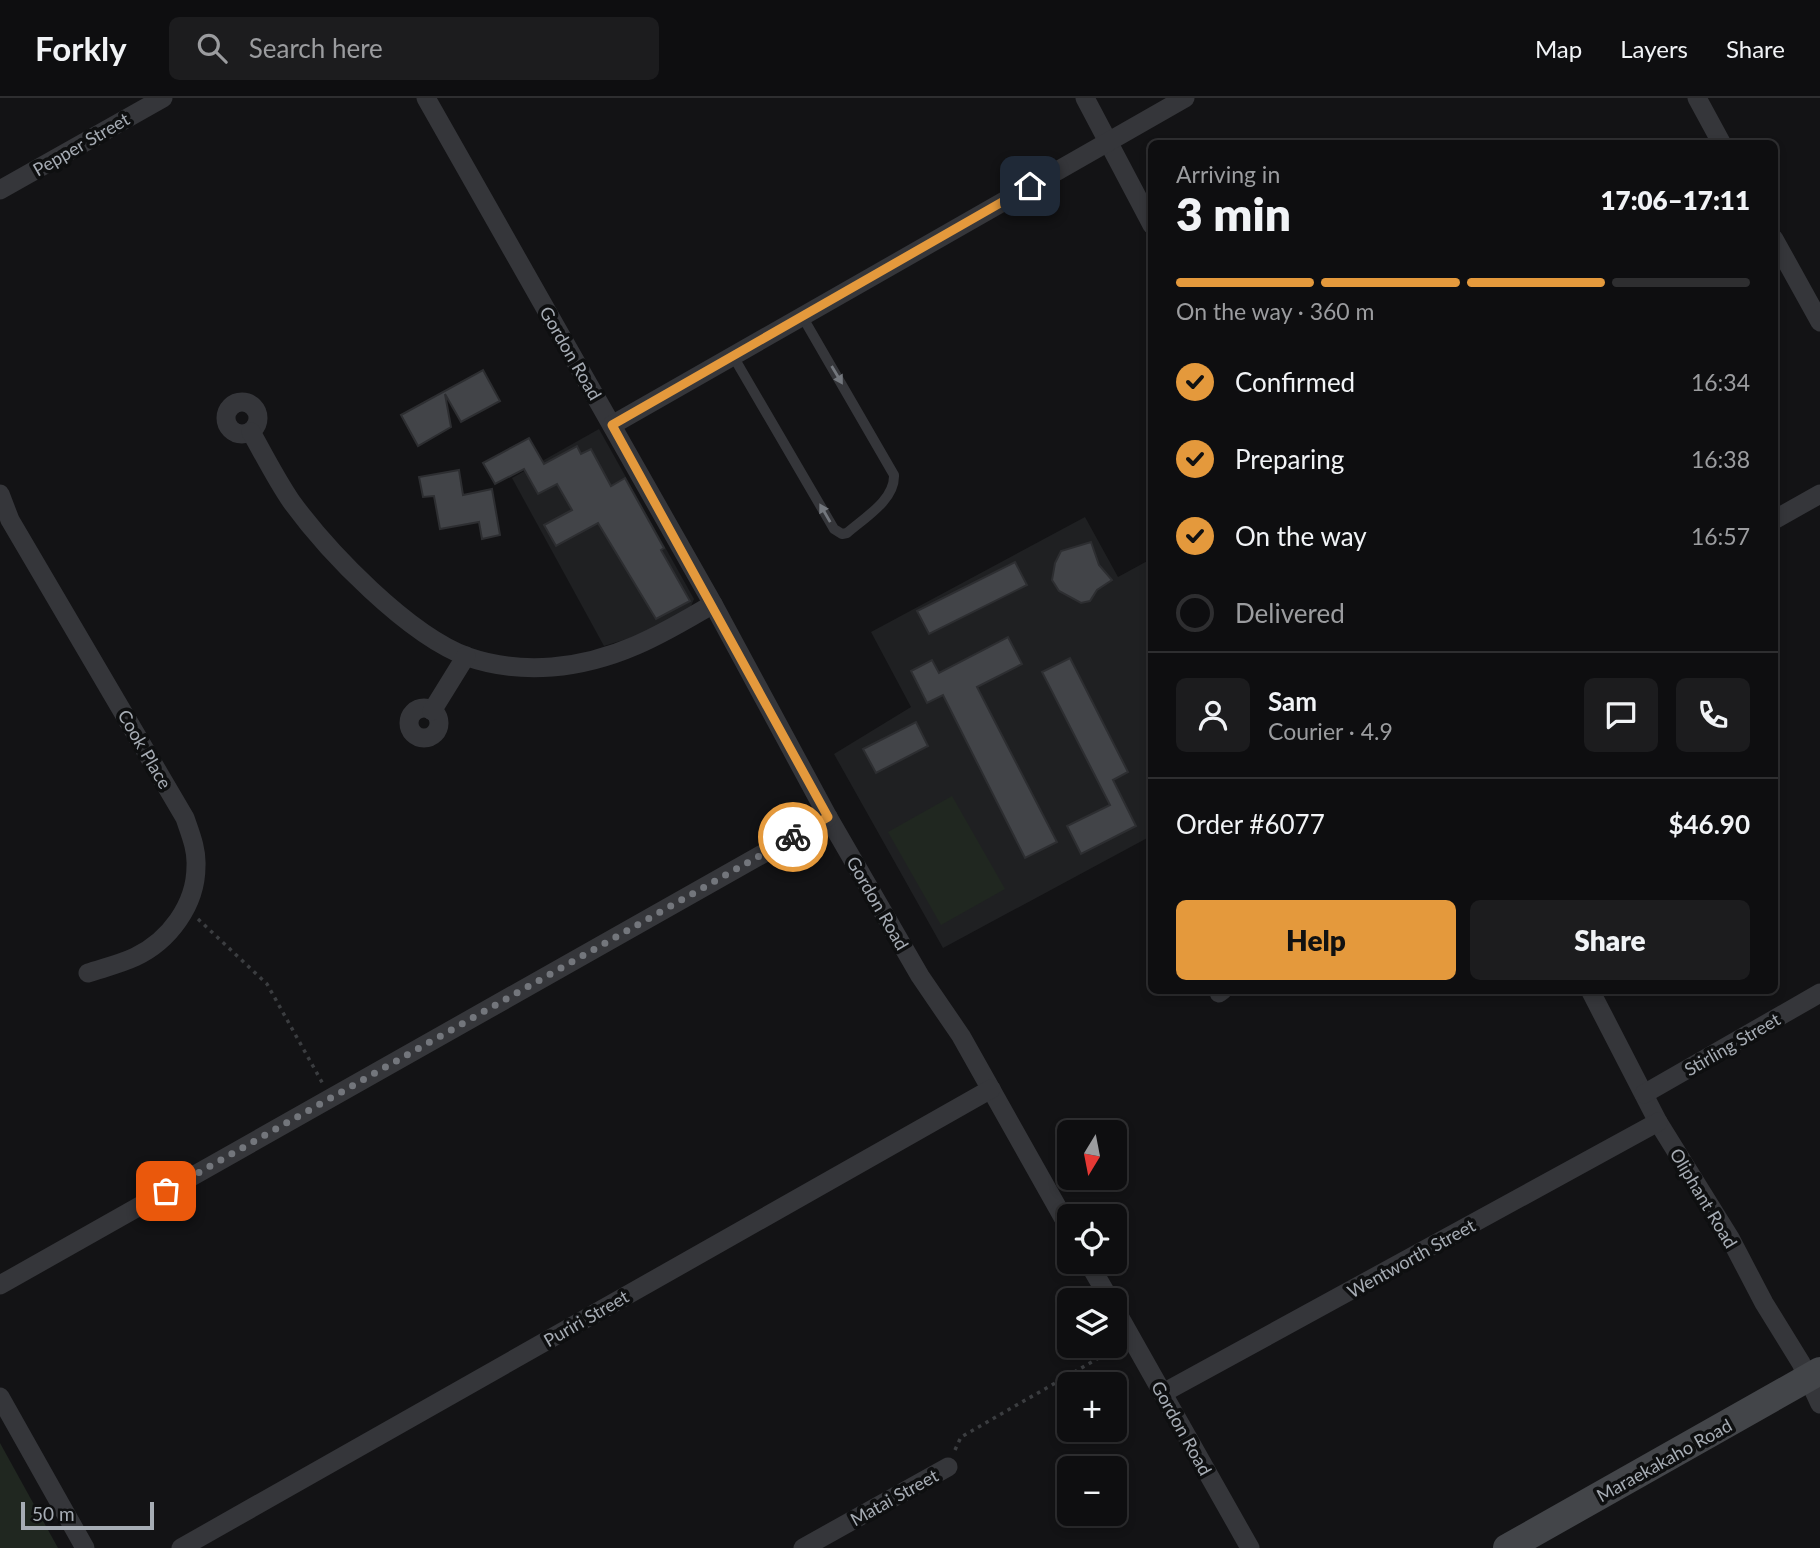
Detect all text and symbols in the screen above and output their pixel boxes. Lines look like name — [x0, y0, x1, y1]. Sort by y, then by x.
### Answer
search box — [169, 17, 659, 80]
text: Forkly — [35, 28, 127, 68]
icon: search — [193, 29, 231, 67]
text: Search here — [249, 32, 383, 64]
text: Map — [1535, 34, 1582, 63]
text: Layers — [1620, 34, 1688, 63]
text: Share — [1726, 34, 1785, 63]
street label: Pepper Street — [29, 107, 134, 180]
pin — [1000, 156, 1060, 216]
text: Arriving in — [1176, 160, 1280, 188]
icon: home — [1011, 167, 1049, 205]
text: 17:06–17:11 — [1600, 184, 1750, 216]
text: 3 min — [1176, 186, 1291, 241]
text: On the way · 360 m — [1176, 297, 1375, 325]
street label: Gordon Road — [535, 302, 607, 404]
icon: check — [1176, 363, 1214, 401]
one-way arrow — [831, 365, 843, 384]
text: Confirmed — [1235, 366, 1355, 398]
text: 16:34 — [1691, 368, 1750, 396]
icon: check — [1176, 440, 1214, 478]
text: Preparing — [1235, 443, 1344, 475]
text: 16:38 — [1691, 445, 1750, 473]
one-way arrow — [819, 503, 831, 523]
icon: check — [1176, 517, 1214, 555]
text: On the way — [1235, 520, 1367, 552]
text: 16:57 — [1691, 522, 1750, 550]
text: Delivered — [1235, 597, 1345, 629]
button: person — [1176, 678, 1250, 752]
button: chat — [1584, 678, 1658, 752]
button: phone — [1676, 678, 1750, 752]
text: Sam — [1268, 685, 1317, 717]
street label: Cook Place — [113, 705, 177, 793]
text: Courier · 4.9 — [1268, 717, 1393, 745]
courier — [758, 802, 828, 872]
text: Order #6077 — [1176, 808, 1325, 840]
text: $46.90 — [1668, 808, 1750, 840]
icon: bike — [774, 818, 812, 856]
street label: Gordon Road — [842, 852, 914, 954]
button: Help — [1176, 900, 1456, 980]
button: Share — [1470, 900, 1750, 980]
street label: Stirling Street — [1680, 1007, 1784, 1080]
north arrow — [1057, 1120, 1127, 1190]
map controls — [1057, 1120, 1127, 1526]
street label: Oliphant Road — [1666, 1144, 1742, 1252]
pin — [136, 1161, 196, 1221]
icon: bag — [147, 1172, 185, 1210]
button: locate — [1057, 1204, 1127, 1274]
street label: Wentworth Street — [1343, 1214, 1479, 1302]
street label: Puriri Street — [540, 1285, 633, 1351]
button: layers — [1057, 1288, 1127, 1358]
button: + — [1057, 1372, 1127, 1442]
street label: Gordon Road — [1147, 1377, 1217, 1479]
street label: Maraekakaho Road — [1593, 1414, 1735, 1506]
button: − — [1057, 1456, 1127, 1526]
street label: Matai Street — [846, 1464, 942, 1530]
scale bar — [21, 1499, 154, 1531]
text: 50 m — [32, 1502, 75, 1525]

